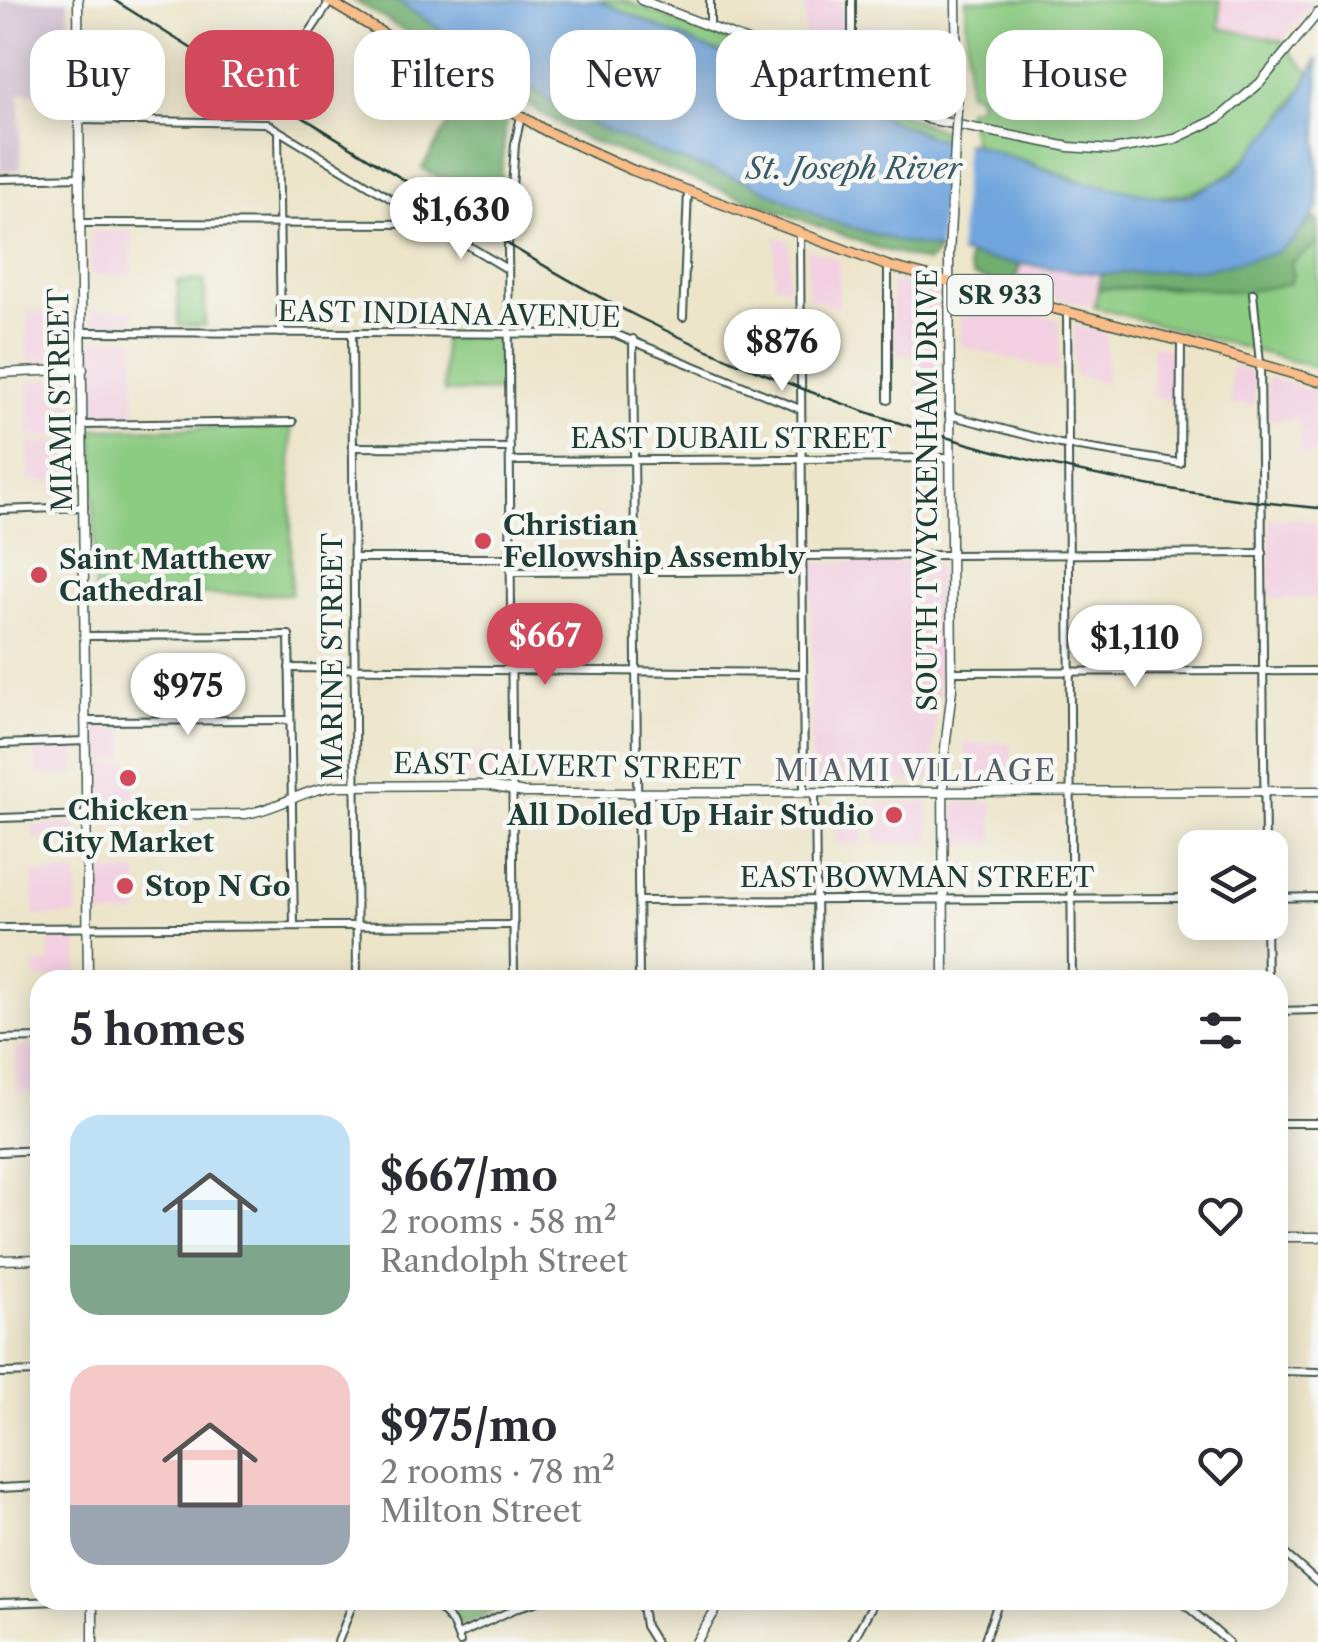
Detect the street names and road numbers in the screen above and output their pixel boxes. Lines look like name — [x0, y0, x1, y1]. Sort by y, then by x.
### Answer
street label: SOUTH TWYCKENHAM DRIVE — [910, 269, 944, 711]
road number: SR 933 — [948, 275, 1052, 315]
street label: MIAMI STREET — [41, 288, 79, 512]
street label: EAST INDIANA AVENUE — [277, 294, 621, 334]
street label: EAST DUBAIL STREET — [570, 421, 892, 455]
street label: MARINE STREET — [315, 533, 349, 781]
street label: EAST CALVERT STREET — [393, 746, 741, 786]
street label: EAST BOWMAN STREET — [740, 860, 1094, 894]

